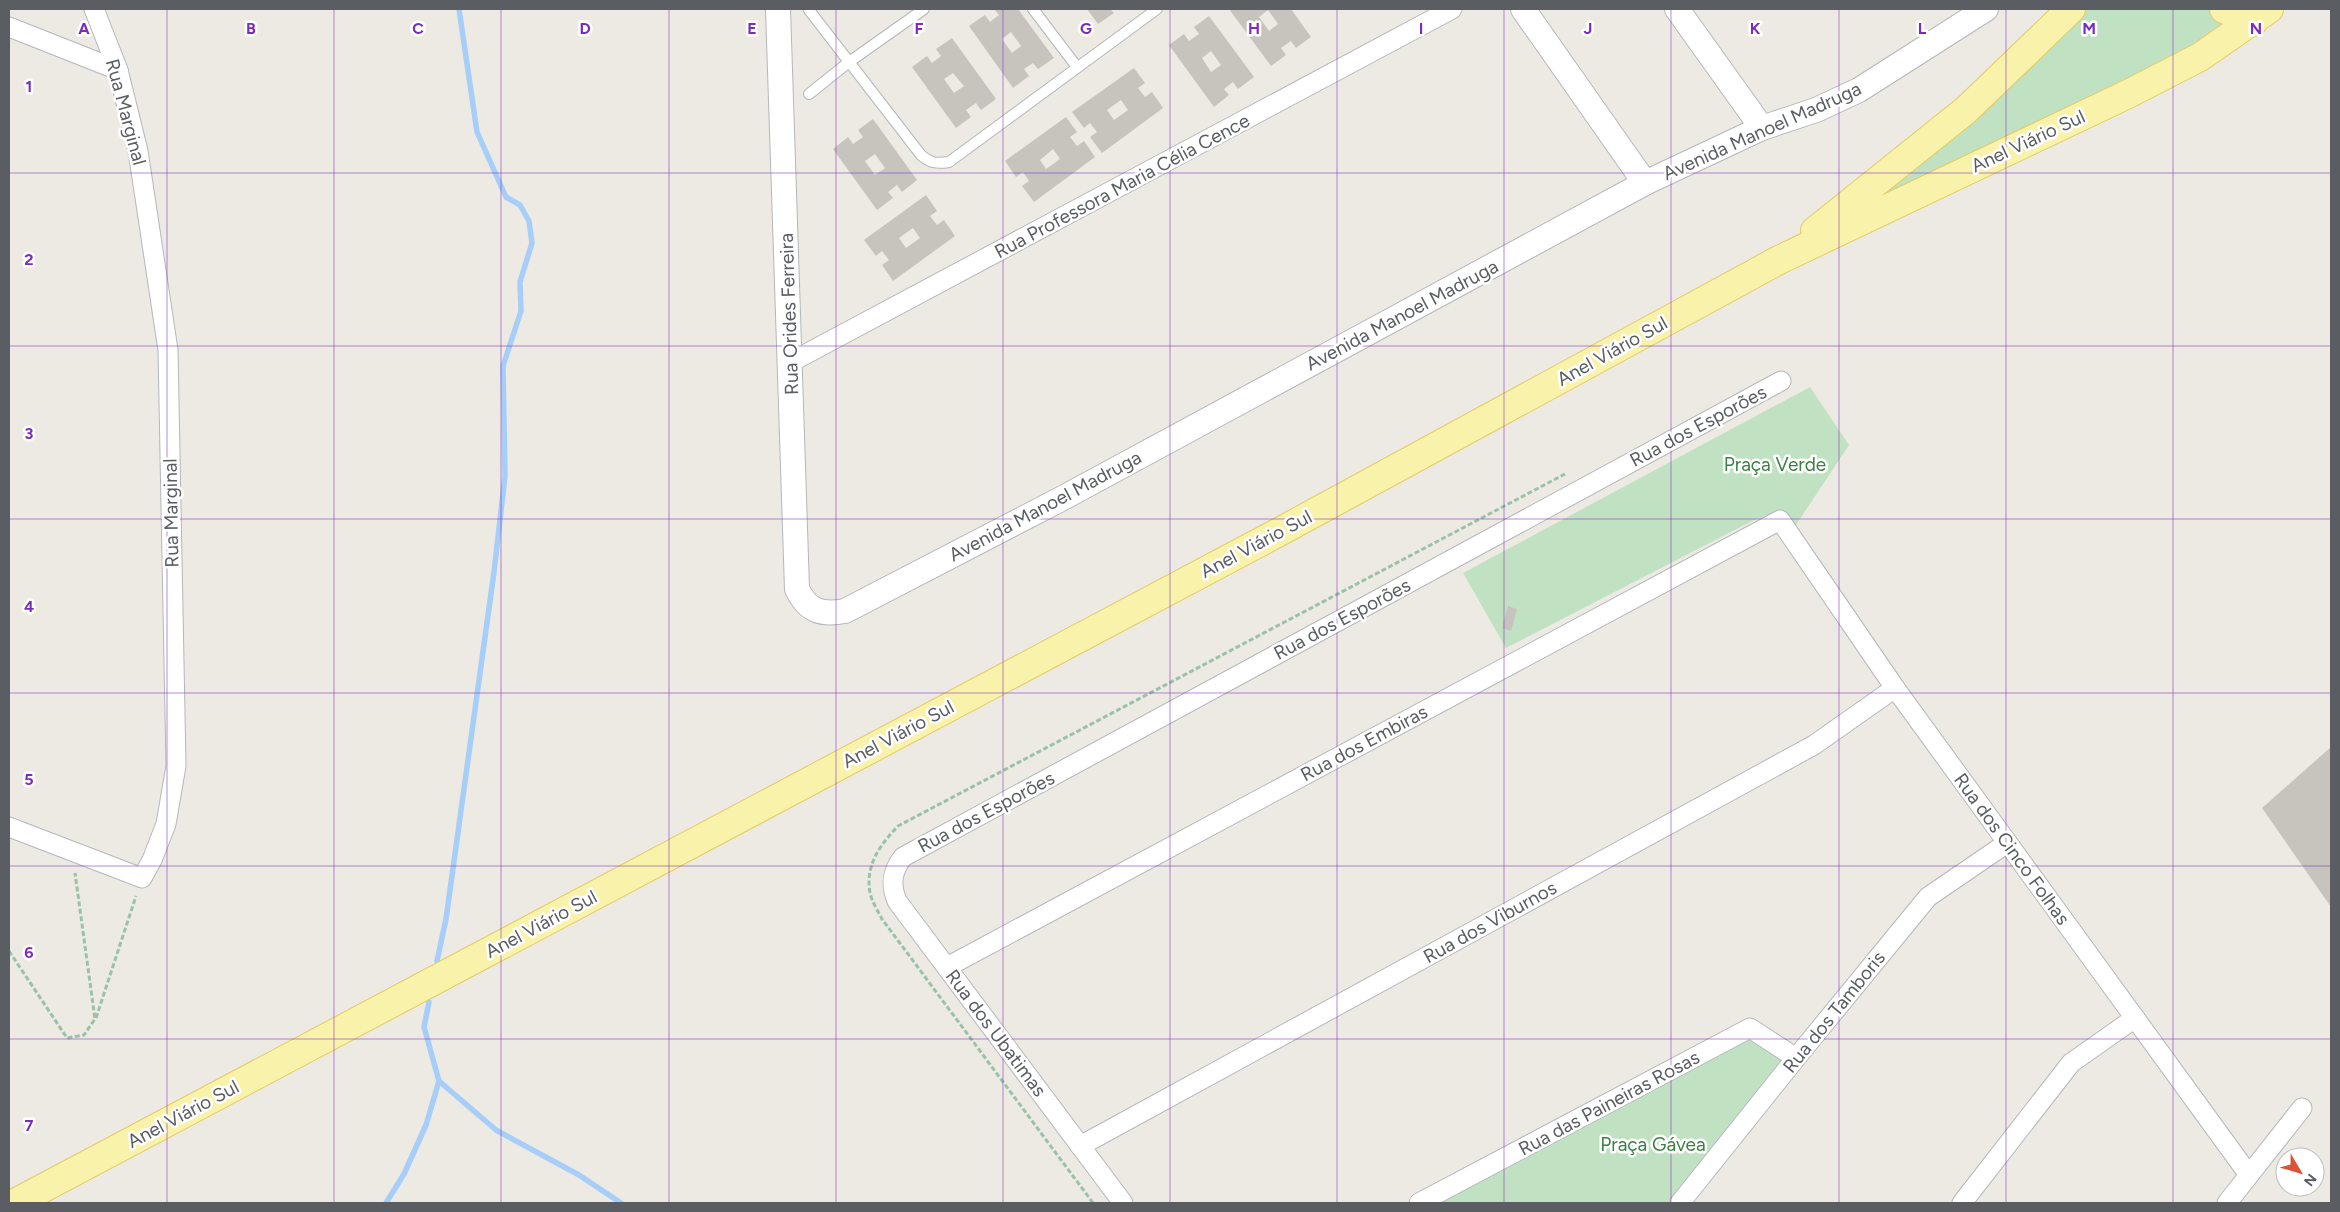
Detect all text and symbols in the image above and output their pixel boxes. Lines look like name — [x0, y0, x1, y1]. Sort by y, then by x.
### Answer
text: A — [78, 19, 90, 38]
text: B — [246, 19, 256, 38]
text: C — [412, 19, 424, 38]
text: D — [579, 19, 591, 38]
text: E — [747, 19, 757, 38]
text: F — [915, 19, 924, 38]
text: G — [1080, 19, 1092, 38]
text: H — [1248, 19, 1260, 38]
text: I — [1419, 19, 1423, 38]
text: J — [1584, 19, 1592, 38]
text: K — [1750, 19, 1761, 38]
text: L — [1918, 19, 1927, 38]
text: M — [2082, 19, 2096, 38]
text: N — [2250, 19, 2262, 38]
street label: Rua Marginal — [101, 56, 151, 168]
text: 1 — [26, 77, 32, 96]
street label: Avenida Manoel Madruga — [1659, 77, 1865, 185]
street label: Anel Viário Sul — [1967, 105, 2089, 177]
street label: Rua Professora Maria Célia Cence — [991, 109, 1253, 263]
street label: Rua Orides Ferreira — [775, 233, 803, 395]
text: 2 — [24, 250, 34, 269]
street label: Avenida Manoel Madruga — [1302, 254, 1502, 376]
street label: Anel Viário Sul — [1553, 311, 1671, 391]
street label: Rua dos Esporões — [1626, 380, 1770, 472]
text: 3 — [25, 424, 34, 443]
street label: Avenida Manoel Madruga — [945, 445, 1145, 567]
park label: Praça Verde — [1724, 453, 1826, 476]
street label: Rua Marginal — [159, 458, 183, 568]
street label: Anel Viário Sul — [1196, 505, 1316, 583]
street label: Rua dos Esporões — [1270, 573, 1414, 665]
text: 4 — [24, 597, 34, 616]
street label: Anel Viário Sul — [838, 695, 958, 773]
street label: Rua dos Embiras — [1297, 700, 1432, 786]
street label: Rua dos Esporões — [914, 766, 1058, 858]
street label: Rua dos Cinco Folhas — [1949, 769, 2075, 929]
text: 5 — [24, 770, 34, 789]
street label: Rua dos Viburnos — [1419, 876, 1561, 968]
street label: Anel Viário Sul — [481, 885, 601, 963]
text: 6 — [24, 943, 34, 962]
street label: Rua dos Tamboris — [1778, 947, 1890, 1077]
street label: Rua dos Ubatimas — [941, 965, 1051, 1101]
street label: Rua das Paineiras Rosas — [1515, 1045, 1703, 1160]
street label: Anel Viário Sul — [123, 1075, 243, 1153]
text: 7 — [25, 1116, 34, 1135]
park label: Praça Gávea — [1600, 1133, 1706, 1156]
north arrow — [2275, 1147, 2325, 1197]
text: N — [2300, 1170, 2320, 1189]

